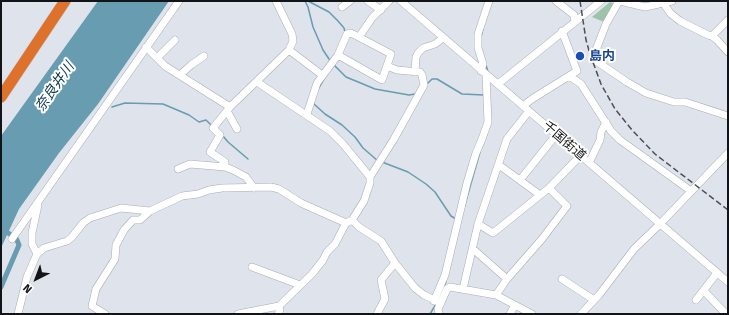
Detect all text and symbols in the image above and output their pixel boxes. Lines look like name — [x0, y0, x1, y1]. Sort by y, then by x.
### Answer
place label: 島内 — [589, 48, 615, 64]
marker: 島内 — [574, 50, 586, 62]
water label: 奈良井川 — [32, 59, 78, 115]
street label: 千国街道 — [539, 118, 589, 164]
north arrow — [16, 259, 56, 299]
text: N — [21, 281, 35, 296]

